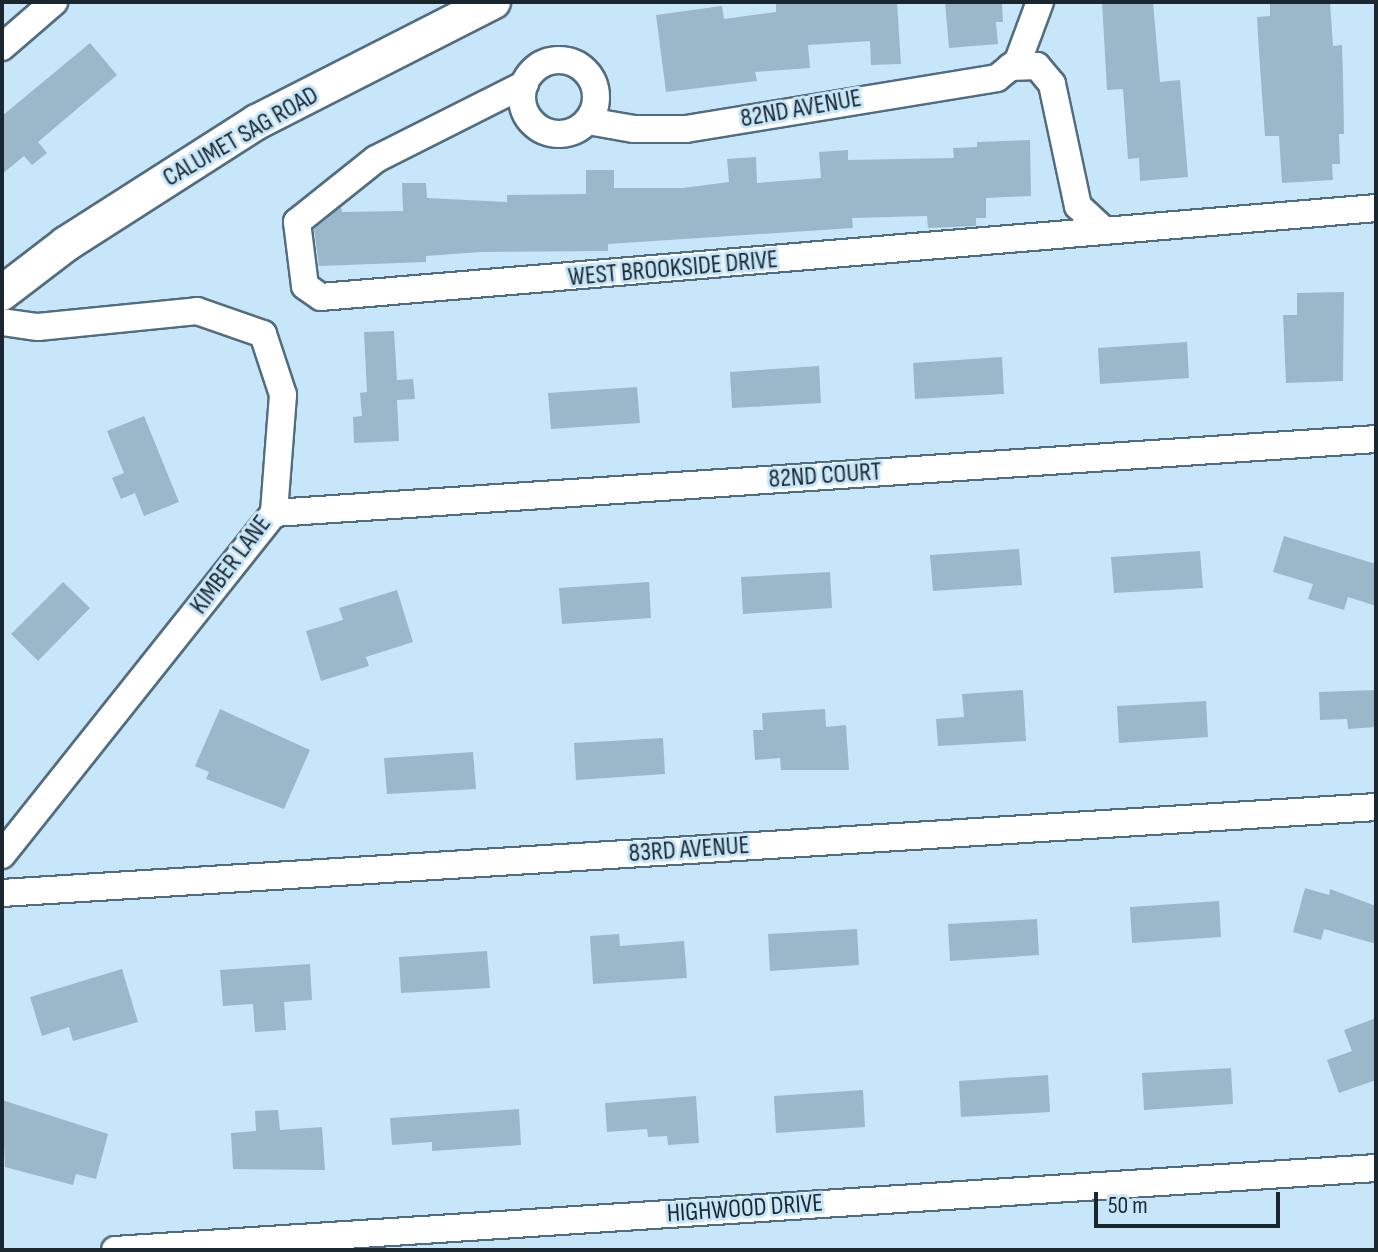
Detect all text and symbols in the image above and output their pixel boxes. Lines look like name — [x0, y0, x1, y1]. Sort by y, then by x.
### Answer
street label: CALUMET SAG ROAD — [158, 80, 324, 194]
street label: 82ND AVENUE — [738, 83, 864, 135]
street label: WEST BROOKSIDE DRIVE — [567, 244, 779, 294]
street label: 82ND COURT — [768, 456, 882, 496]
street label: KIMBER LANE — [184, 509, 278, 621]
street label: 83RD AVENUE — [628, 830, 750, 870]
scale bar — [1098, 1176, 1284, 1226]
street label: HIGHWOOD DRIVE — [666, 1188, 824, 1230]
text: 50 m — [1108, 1191, 1148, 1220]

